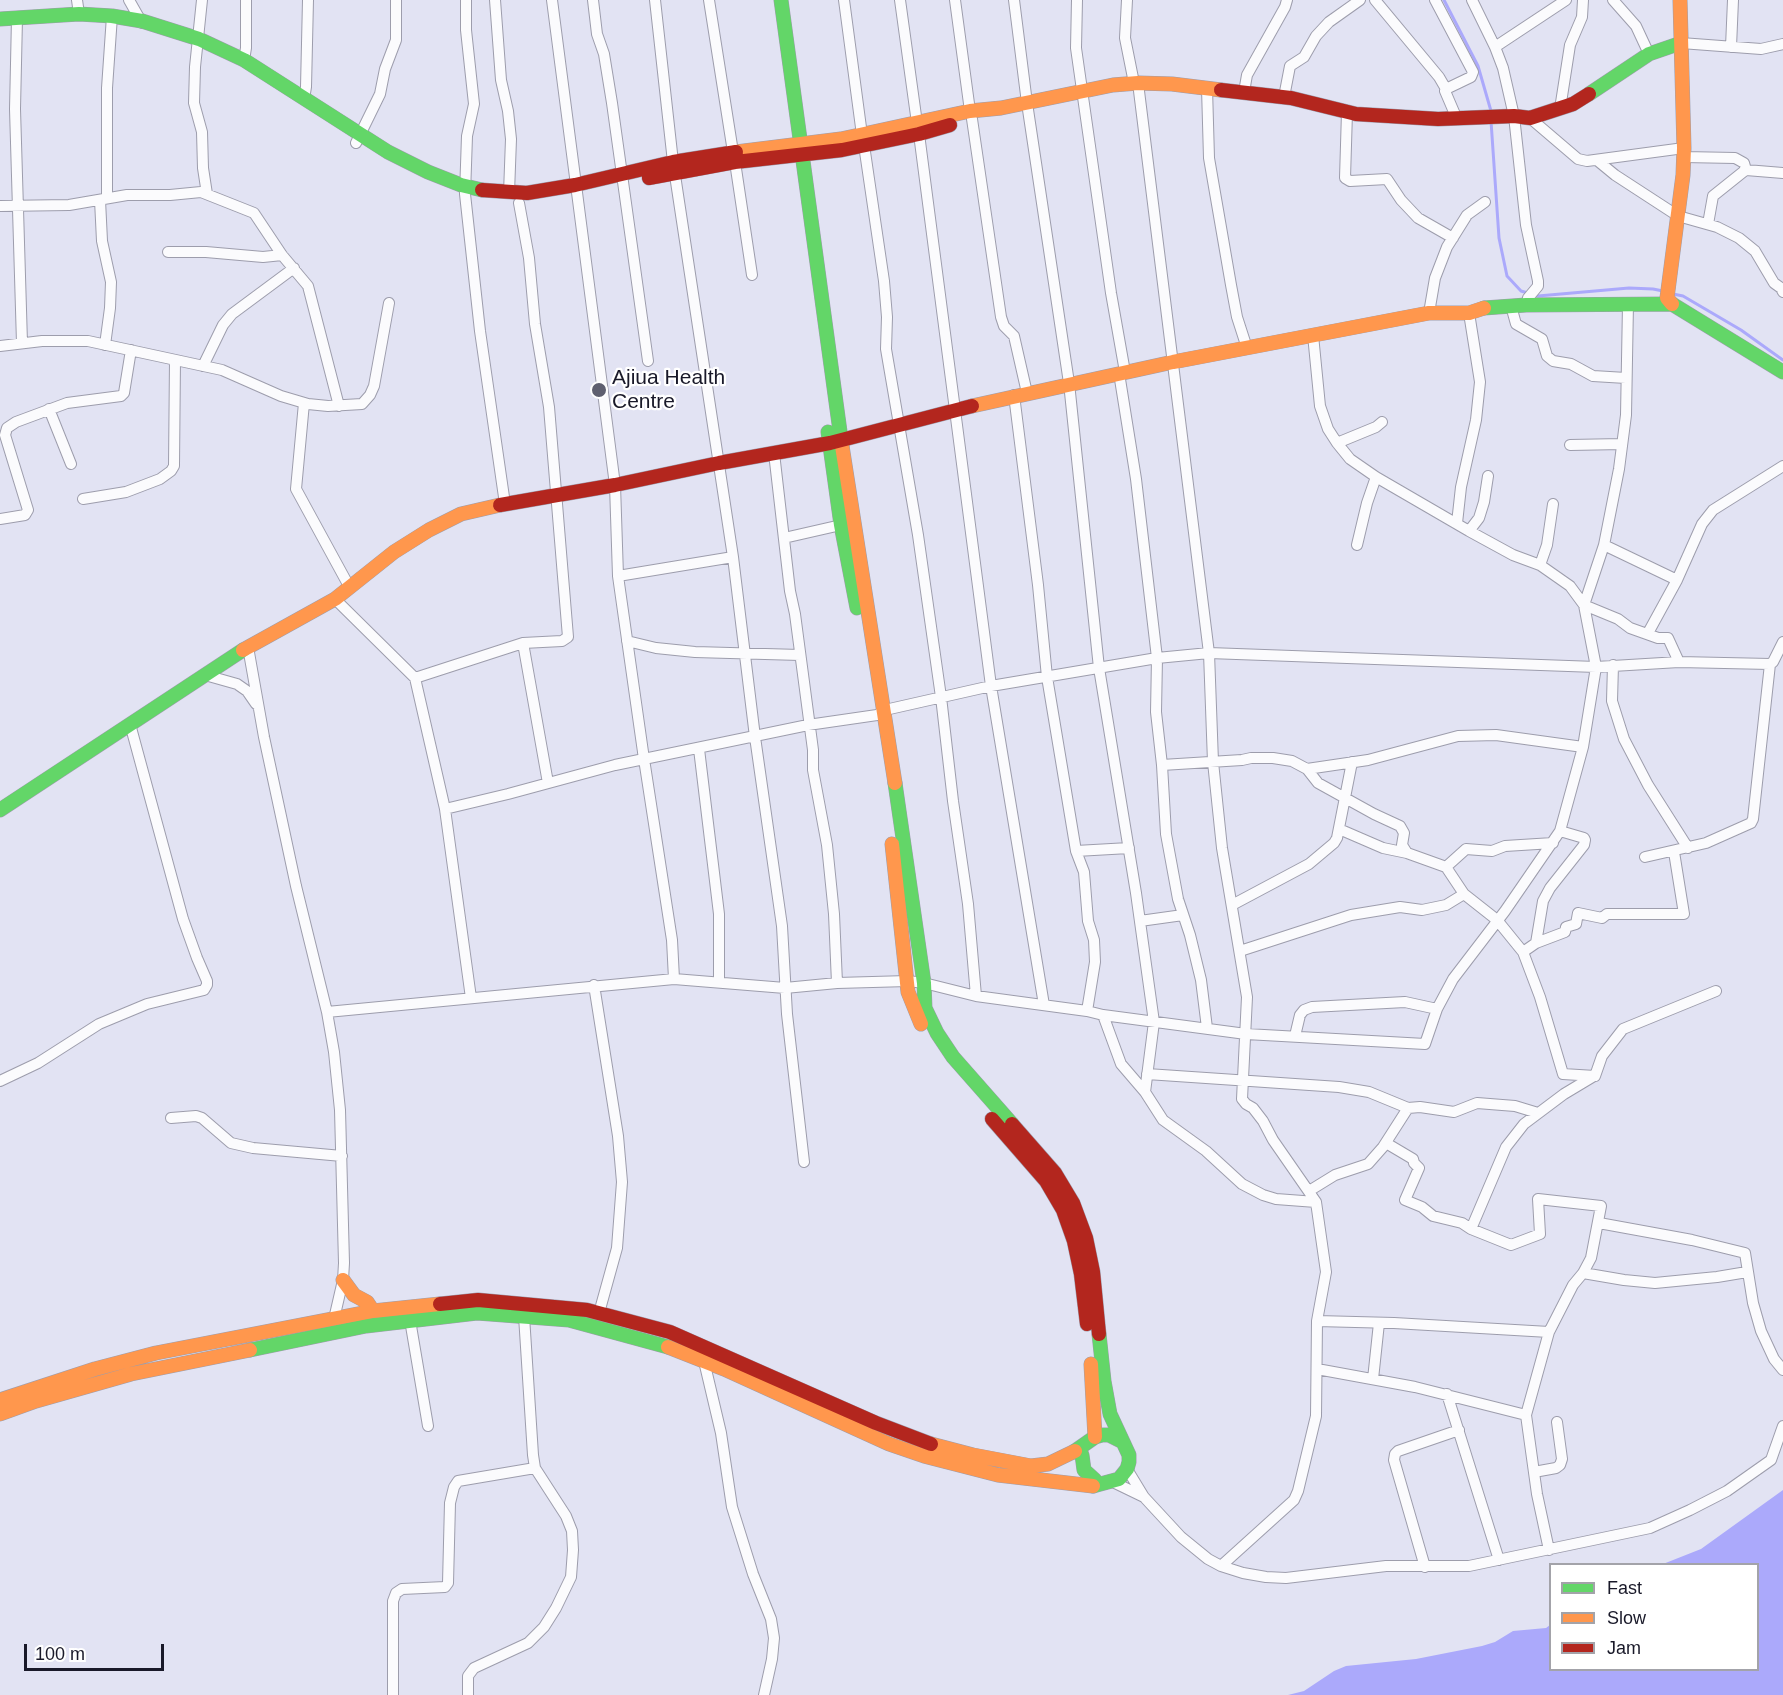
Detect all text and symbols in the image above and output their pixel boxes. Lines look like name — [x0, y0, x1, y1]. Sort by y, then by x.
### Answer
place label: Ajiua Health Centre — [612, 365, 725, 415]
marker: Ajiua Health Centre — [590, 381, 608, 399]
legend — [1549, 1563, 1759, 1671]
text: Fast — [1607, 1578, 1642, 1598]
text: Slow — [1607, 1608, 1646, 1628]
scale bar — [27, 1632, 166, 1670]
text: Jam — [1607, 1638, 1641, 1658]
text: 100 m — [35, 1644, 85, 1664]

